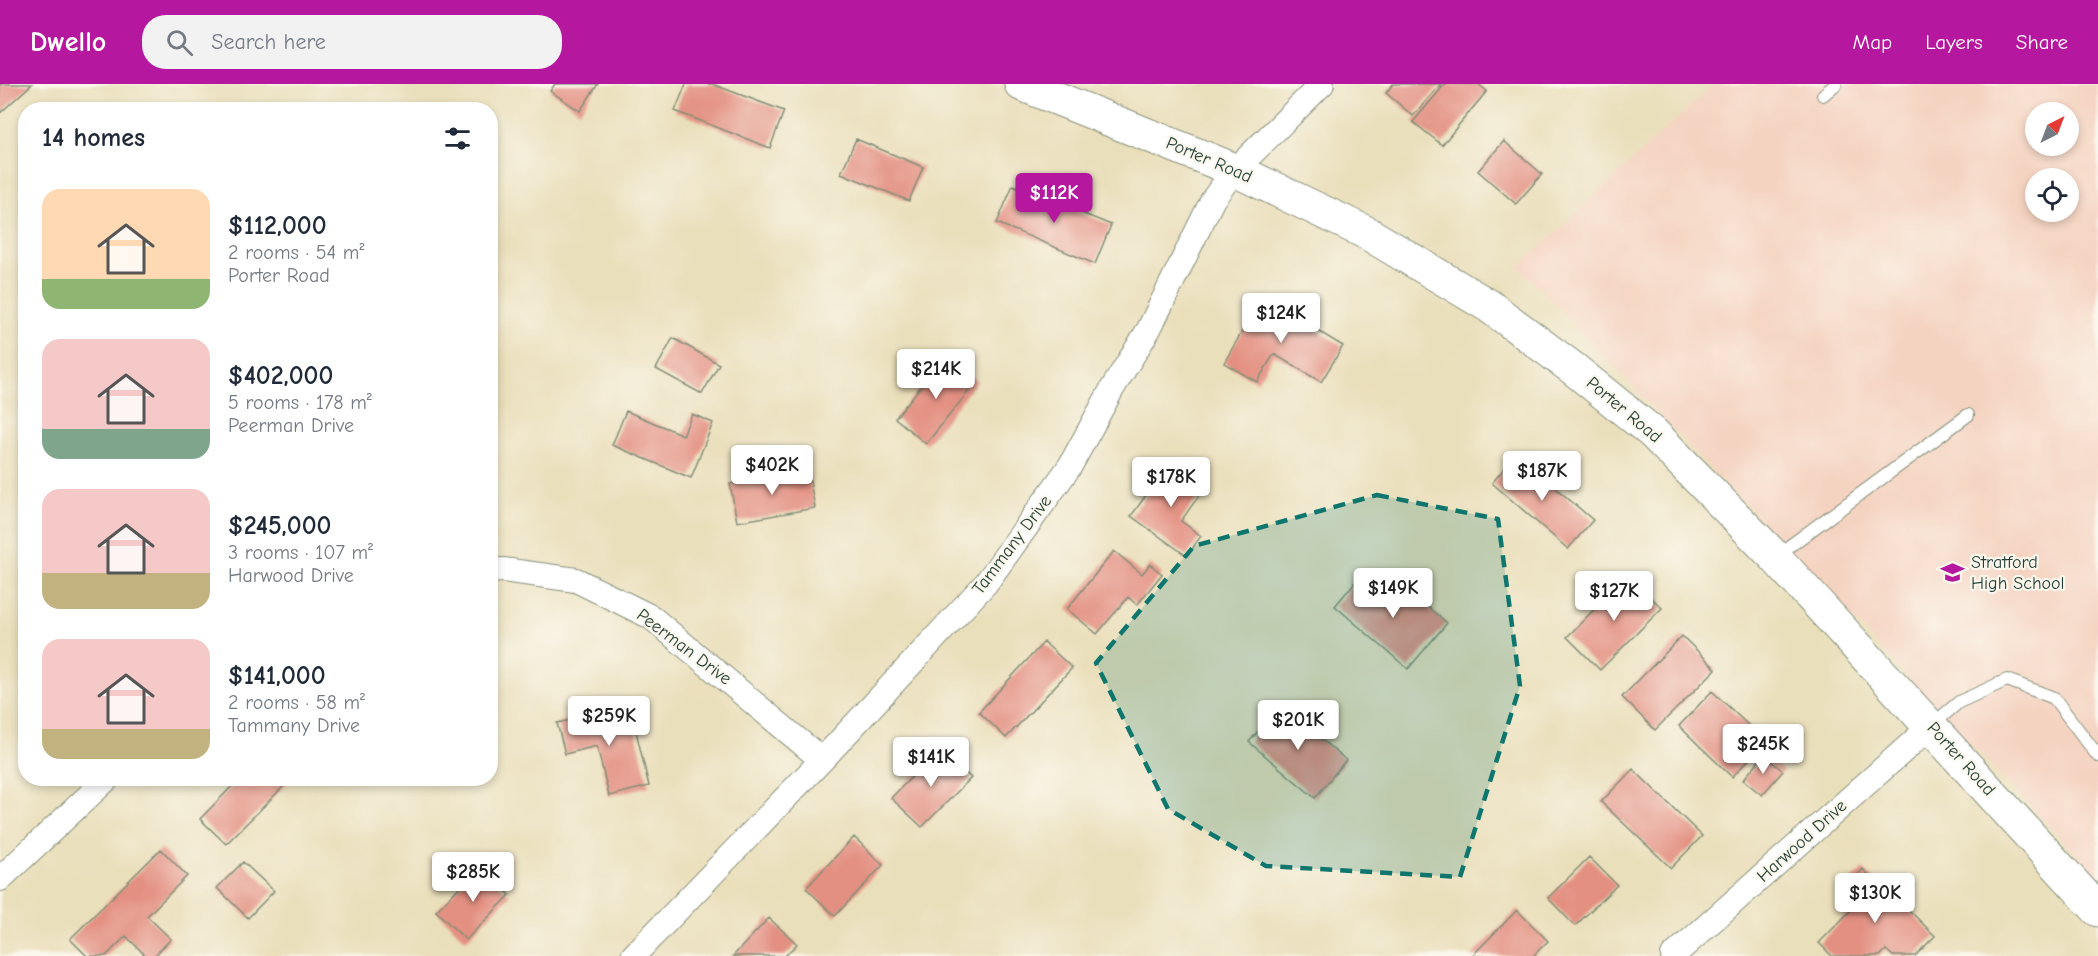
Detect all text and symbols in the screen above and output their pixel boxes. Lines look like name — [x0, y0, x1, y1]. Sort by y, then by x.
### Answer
search box — [142, 15, 562, 69]
text: Dwello — [30, 26, 106, 58]
icon: search — [163, 26, 196, 59]
text: Search here — [211, 29, 326, 55]
text: Map — [1853, 30, 1892, 54]
text: Layers — [1925, 30, 1983, 54]
text: Share — [2016, 30, 2068, 54]
north arrow — [2025, 102, 2079, 156]
map controls — [2025, 102, 2079, 222]
icon: filters — [441, 122, 474, 155]
text: 14 homes — [42, 123, 145, 153]
street label: Porter Road — [1163, 132, 1255, 188]
button: locate — [2025, 168, 2079, 222]
pin: $112K — [1012, 173, 1096, 224]
text: $112K — [1030, 181, 1078, 204]
text: $112,000 — [228, 211, 327, 241]
icon: home — [90, 213, 162, 285]
text: 2 rooms · 54 m² — [228, 241, 364, 264]
text: Porter Road — [228, 264, 330, 287]
pin: $124K — [1239, 293, 1323, 344]
text: $124K — [1256, 301, 1306, 324]
pin: $214K — [894, 349, 978, 400]
text: $214K — [911, 357, 961, 380]
text: $402,000 — [228, 361, 333, 391]
icon: home — [90, 363, 162, 435]
street label: Porter Road — [1582, 372, 1666, 448]
text: 5 rooms · 178 m² — [228, 391, 372, 414]
text: Peerman Drive — [228, 414, 354, 437]
pin: $402K — [730, 445, 814, 496]
pin: $187K — [1500, 451, 1584, 502]
text: $402K — [745, 453, 799, 476]
pin: $178K — [1129, 457, 1213, 508]
text: $187K — [1517, 459, 1567, 482]
text: $178K — [1146, 465, 1196, 488]
street label: Tammany Drive — [968, 491, 1056, 599]
text: $245,000 — [228, 511, 331, 541]
icon: home — [90, 513, 162, 585]
text: 3 rooms · 107 m² — [228, 541, 373, 564]
place label: Stratford High School — [1971, 552, 2065, 594]
school or university icon: Stratford High School — [1940, 559, 1966, 585]
text: Harwood Drive — [228, 564, 354, 587]
pin: $149K — [1351, 568, 1435, 619]
pin: $127K — [1572, 571, 1656, 622]
text: $149K — [1368, 576, 1418, 599]
text: $127K — [1589, 579, 1639, 602]
street label: Peerman Drive — [632, 604, 736, 690]
text: $141,000 — [228, 661, 326, 691]
icon: home — [90, 663, 162, 735]
text: 2 rooms · 58 m² — [228, 691, 365, 714]
pin: $259K — [567, 696, 651, 747]
pin: $201K — [1256, 700, 1340, 751]
text: $259K — [582, 704, 636, 727]
text: $201K — [1272, 708, 1324, 731]
text: Tammany Drive — [228, 714, 360, 737]
street label: Porter Road — [1923, 718, 1999, 800]
pin: $245K — [1721, 724, 1805, 775]
text: $245K — [1737, 732, 1789, 755]
pin: $141K — [889, 737, 973, 788]
text: $141K — [907, 745, 955, 768]
street label: Harwood Drive — [1753, 795, 1851, 887]
pin: $285K — [431, 852, 515, 903]
text: $285K — [446, 860, 500, 883]
pin: $130K — [1833, 873, 1917, 924]
text: $130K — [1849, 881, 1901, 904]

